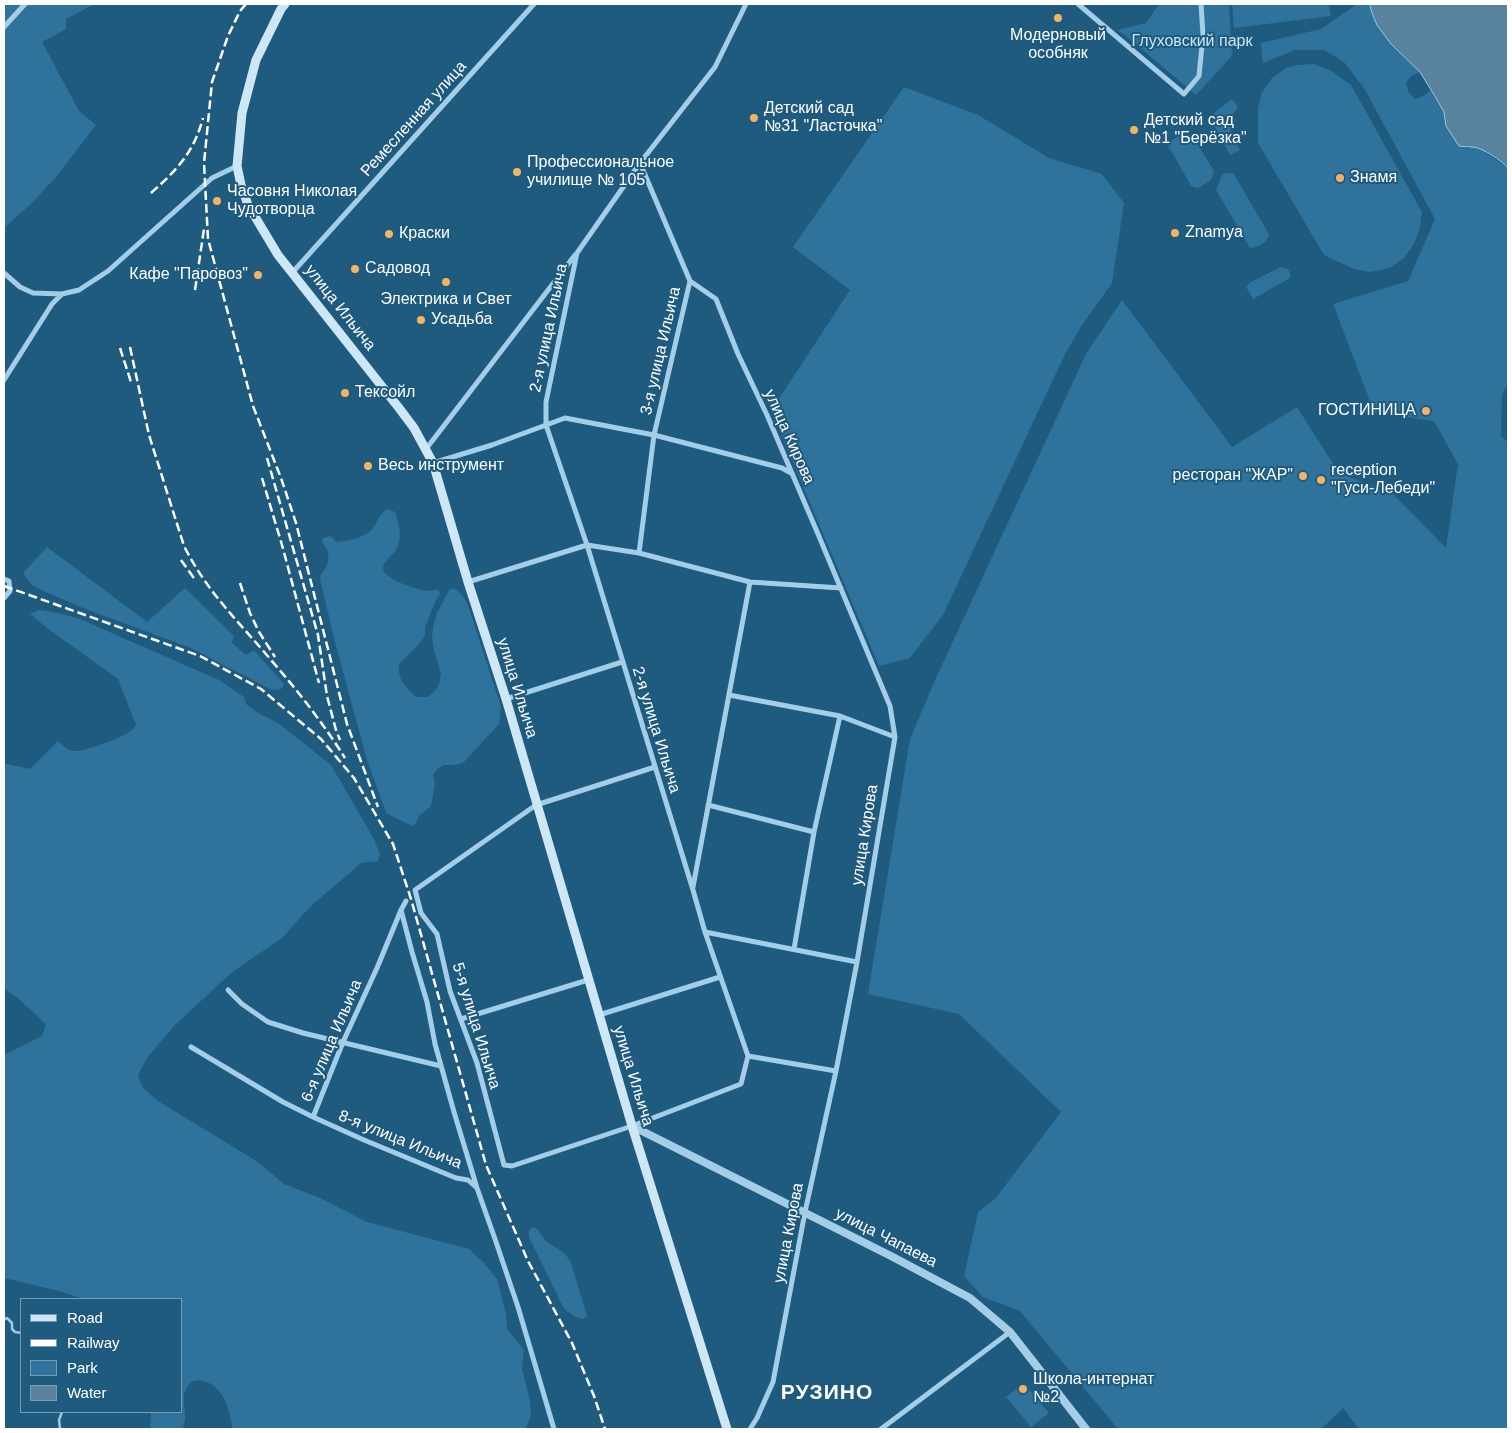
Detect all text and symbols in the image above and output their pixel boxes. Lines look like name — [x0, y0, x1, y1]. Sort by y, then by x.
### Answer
marker: Модерновый особняк — [1052, 12, 1064, 24]
place label: Модерновый особняк — [1010, 26, 1106, 64]
park label: Глуховский парк — [1132, 32, 1252, 52]
street label: Ремесленная улица — [357, 57, 471, 181]
place label: Детский сад №31 "Ласточка" — [764, 99, 882, 137]
place label: Детский сад №1 "Берёзка" — [1144, 111, 1247, 149]
marker: Детский сад №31 "Ласточка" — [748, 112, 760, 124]
marker: Детский сад №1 "Берёзка" — [1128, 124, 1140, 136]
place label: Профессиональное училище № 105 — [527, 153, 674, 191]
marker: Профессиональное училище № 105 — [511, 166, 523, 178]
place label: Знамя — [1350, 168, 1397, 188]
marker: Знамя — [1334, 172, 1346, 184]
place label: Часовня Николая Чудотворца — [227, 182, 357, 220]
marker: Часовня Николая Чудотворца — [211, 195, 223, 207]
place label: Znamya — [1185, 223, 1243, 243]
place label: Краски — [399, 224, 450, 244]
marker: Znamya — [1169, 227, 1181, 239]
marker: Краски — [383, 228, 395, 240]
place label: Садовод — [365, 259, 430, 279]
street label: улица Ильича — [300, 261, 380, 355]
street label: 2-я улица Ильича — [526, 262, 572, 394]
marker: Садовод — [349, 263, 361, 275]
place label: Кафе "Паровоз" — [129, 265, 248, 285]
marker: Кафе "Паровоз" — [252, 269, 264, 281]
marker: Электрика и Свет — [440, 276, 452, 288]
street label: 3-я улица Ильича — [637, 285, 685, 417]
place label: Электрика и Свет — [380, 290, 512, 310]
place label: Усадьба — [431, 310, 492, 330]
marker: Усадьба — [415, 314, 427, 326]
place label: Тексойл — [355, 383, 415, 403]
marker: Тексойл — [339, 387, 351, 399]
street label: улица Кирова — [760, 387, 818, 487]
place label: ГОСТИНИЦА — [1318, 401, 1416, 421]
marker: ГОСТИНИЦА — [1420, 405, 1432, 417]
place label: Весь инструмент — [378, 456, 504, 476]
marker: Весь инструмент — [362, 460, 374, 472]
place label: reception "Гуси-Лебеди" — [1331, 461, 1435, 499]
place label: ресторан "ЖАР" — [1173, 466, 1293, 486]
marker: ресторан "ЖАР" — [1297, 470, 1309, 482]
marker: reception "Гуси-Лебеди" — [1315, 474, 1327, 486]
street label: улица Ильича — [493, 636, 541, 740]
street label: 2-я улица Ильича — [628, 665, 684, 795]
street label: улица Кирова — [848, 783, 882, 887]
street label: 5-я улица Ильича — [448, 961, 504, 1091]
street label: 6-я улица Ильича — [298, 977, 366, 1105]
street label: улица Ильича — [609, 1024, 657, 1128]
street label: 8-я улица Ильича — [336, 1107, 464, 1173]
street label: улица Кирова — [770, 1181, 808, 1285]
street label: улица Чапаева — [832, 1204, 940, 1272]
legend — [20, 1298, 182, 1413]
text: Road — [67, 1309, 103, 1326]
text: Railway — [67, 1334, 120, 1351]
text: Park — [67, 1359, 98, 1376]
place label: Школа-интернат №2 — [1033, 1370, 1154, 1408]
district label: РУЗИНО — [780, 1380, 874, 1406]
marker: Школа-интернат №2 — [1017, 1383, 1029, 1395]
text: Water — [67, 1384, 106, 1401]

